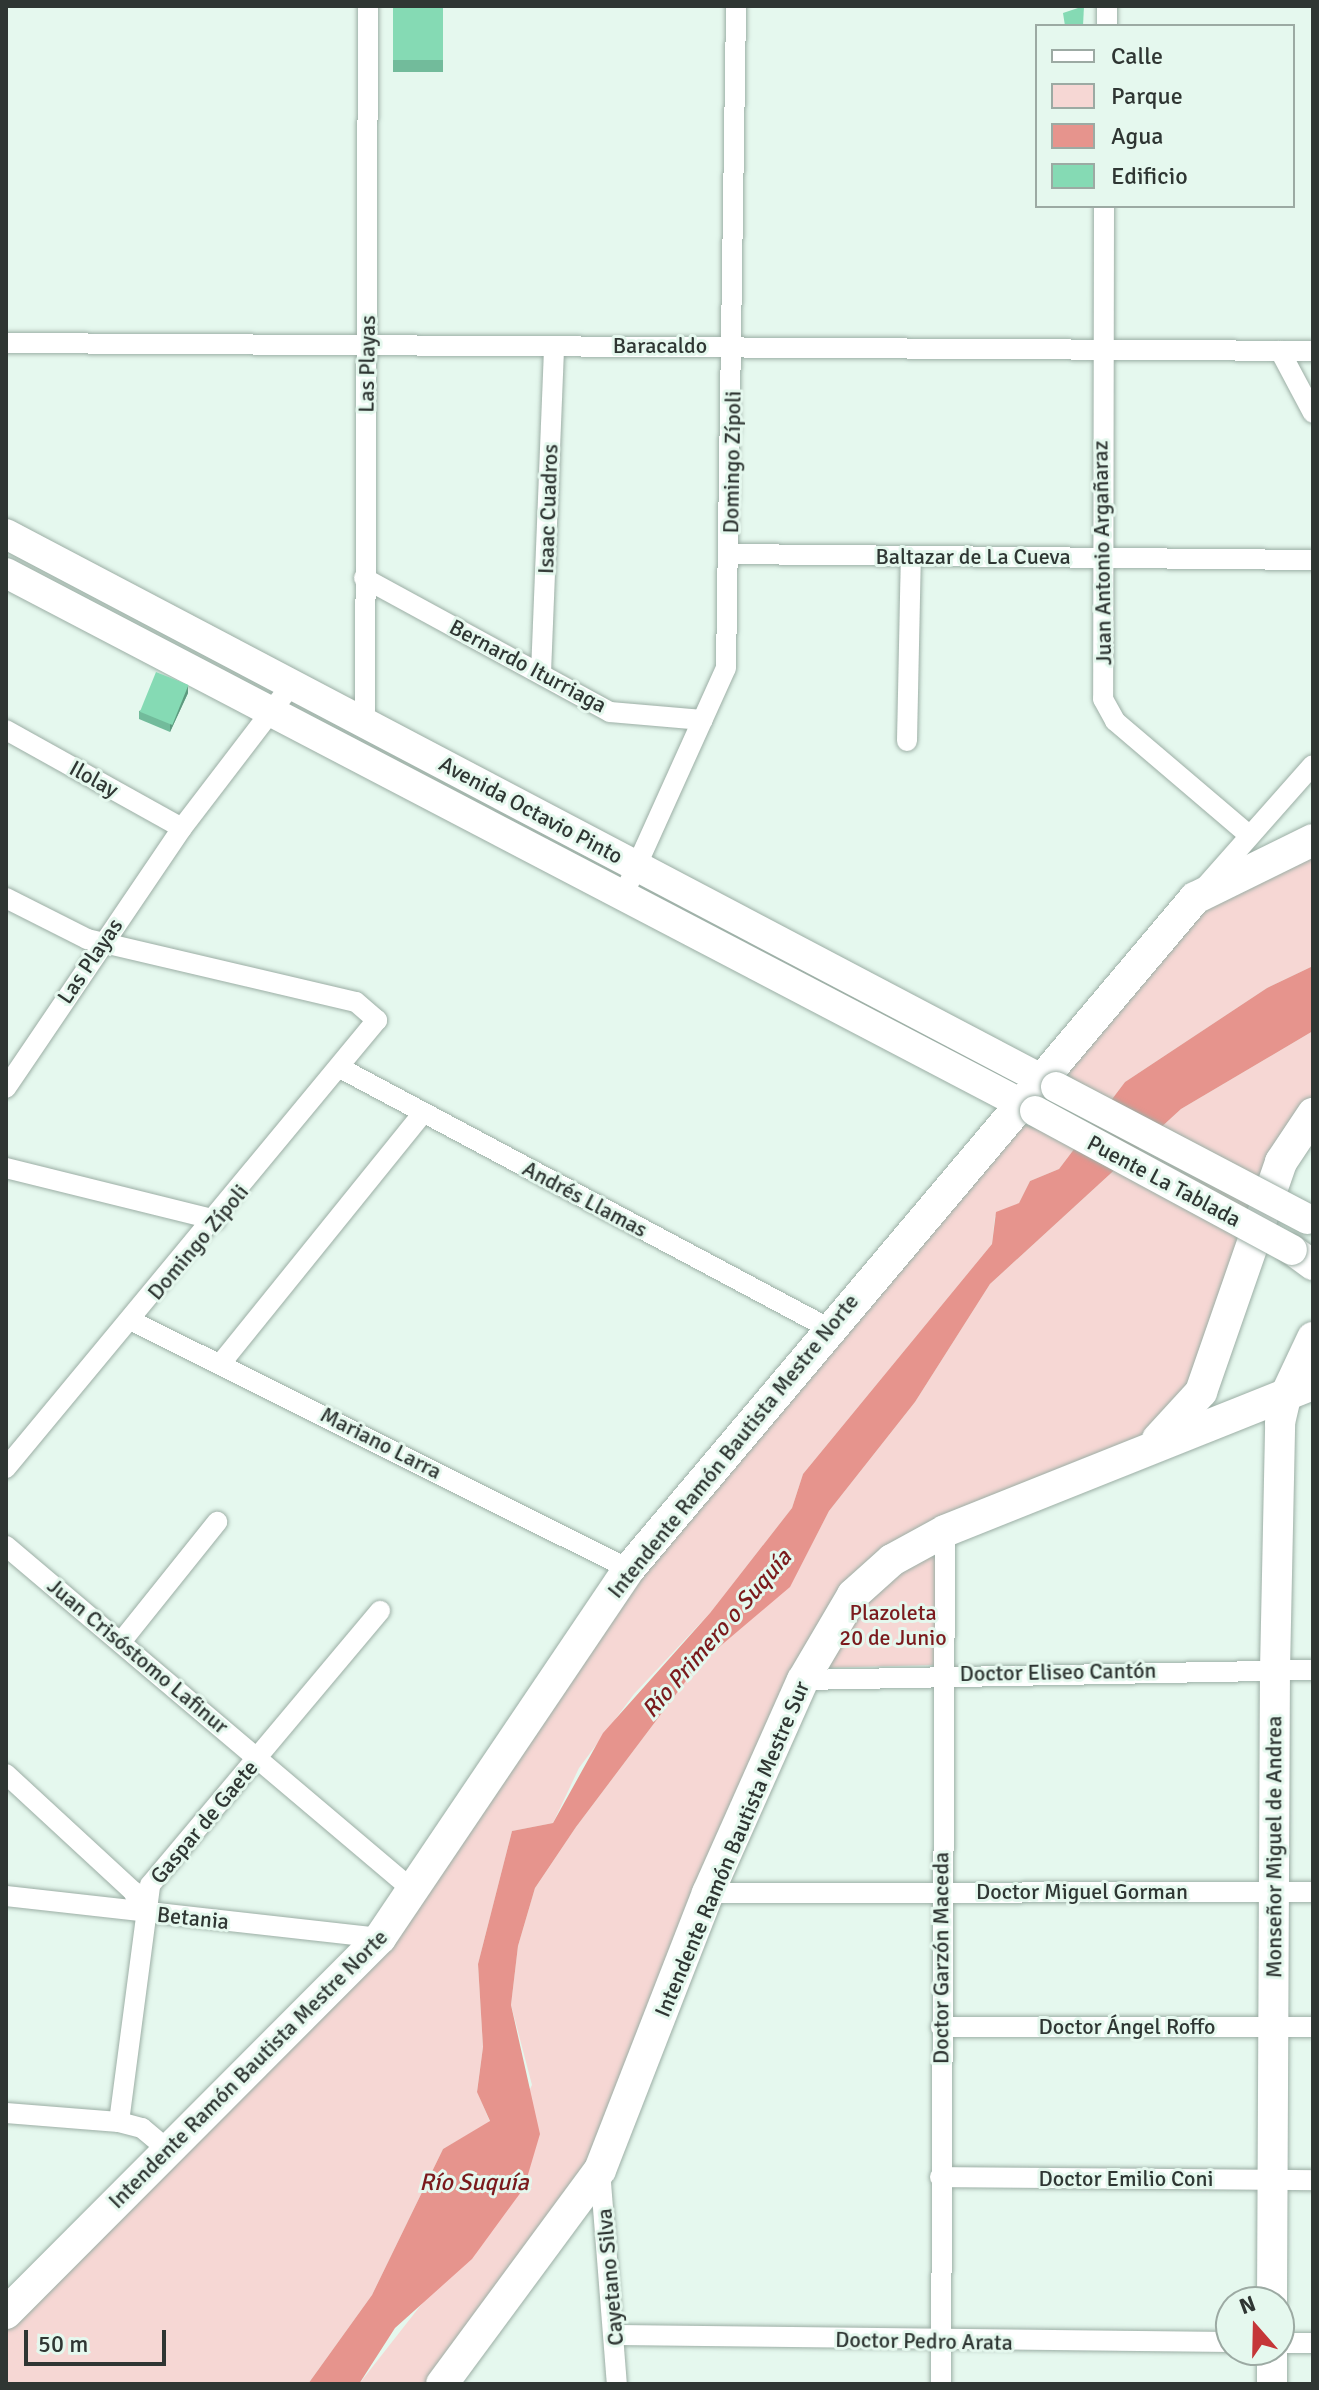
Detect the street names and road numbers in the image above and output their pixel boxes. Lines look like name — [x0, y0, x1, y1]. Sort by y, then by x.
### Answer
street label: Las Playas — [353, 315, 381, 413]
street label: Baracaldo — [613, 333, 707, 359]
street label: Domingo Zípoli — [718, 390, 746, 534]
street label: Juan Antonio Argañaraz — [1087, 440, 1117, 666]
street label: Isaac Cuadros — [533, 443, 563, 575]
street label: Baltazar de La Cueva — [875, 544, 1071, 570]
street label: Bernardo Iturriaga — [445, 614, 611, 718]
street label: Avenida Octavio Pinto — [435, 750, 627, 870]
street label: Ilolay — [65, 755, 123, 803]
street label: Las Playas — [52, 913, 128, 1009]
street label: Puente La Tablada — [1083, 1129, 1245, 1233]
street label: Andrés Llamas — [518, 1155, 652, 1243]
street label: Domingo Zípoli — [142, 1179, 254, 1305]
street label: Intendente Ramón Bautista Mestre Norte — [602, 1289, 864, 1603]
street label: Mariano Larra — [316, 1401, 446, 1485]
street label: Juan Crisóstomo Lafinur — [42, 1572, 234, 1740]
street label: Doctor Eliseo Cantón — [959, 1657, 1157, 1687]
street label: Intendente Ramón Bautista Mestre Sur — [649, 1677, 815, 2021]
street label: Monseñor Miguel de Andrea — [1261, 1716, 1287, 1978]
street label: Gaspar de Gaete — [145, 1755, 263, 1889]
street label: Doctor Garzón Maceda — [928, 1852, 954, 2064]
street label: Doctor Miguel Gorman — [976, 1879, 1188, 1905]
street label: Betania — [156, 1901, 230, 1935]
street label: Intendente Ramón Bautista Mestre Norte — [103, 1924, 393, 2214]
street label: Doctor Ángel Roffo — [1039, 2014, 1215, 2040]
street label: Doctor Emilio Coni — [1038, 2166, 1214, 2192]
street label: Cayetano Silva — [591, 2207, 629, 2347]
street label: Doctor Pedro Arata — [835, 2326, 1013, 2356]

